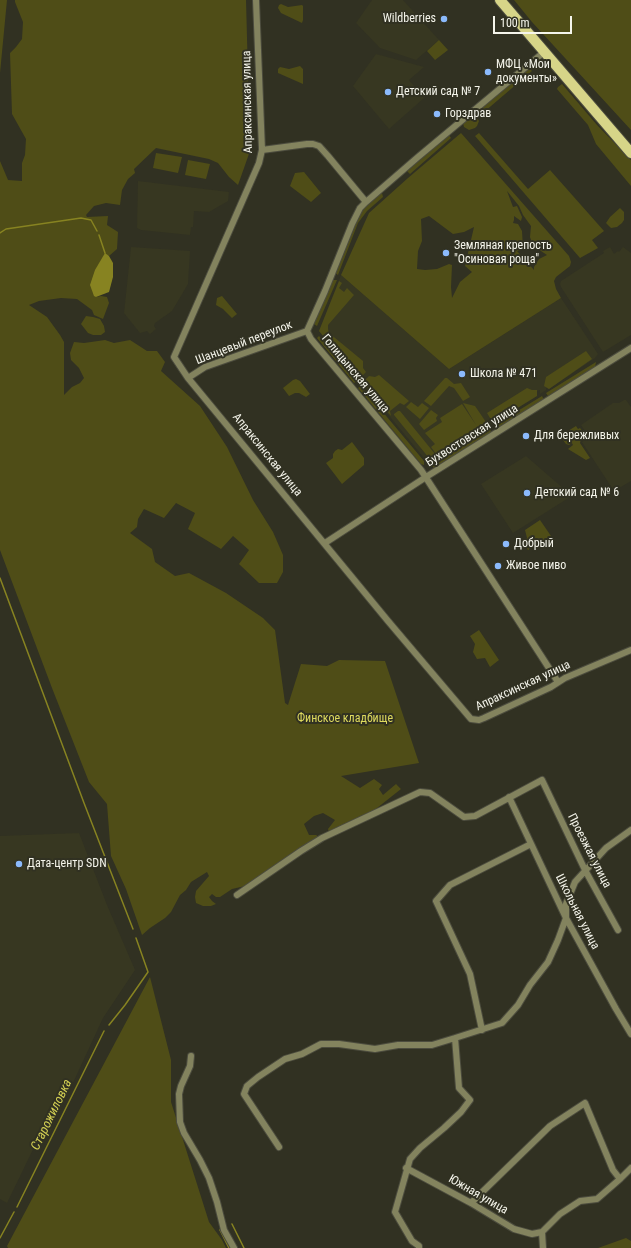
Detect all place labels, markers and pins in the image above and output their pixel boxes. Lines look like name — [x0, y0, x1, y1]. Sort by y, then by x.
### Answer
place label: Wildberries — [383, 12, 436, 26]
marker: Wildberries — [439, 14, 449, 24]
place label: МФЦ «Мои документы» — [496, 58, 557, 86]
marker: МФЦ «Мои документы» — [483, 67, 493, 77]
place label: Детский сад № 7 — [396, 85, 480, 99]
marker: Детский сад № 7 — [383, 87, 393, 97]
place label: Горздрав — [445, 107, 491, 121]
marker: Горздрав — [432, 109, 442, 119]
place label: Земляная крепость "Осиновая роща" — [454, 239, 552, 267]
marker: Земляная крепость "Осиновая роща" — [441, 248, 451, 258]
place label: Школа № 471 — [470, 367, 537, 381]
marker: Школа № 471 — [457, 369, 467, 379]
place label: Для бережливых — [534, 429, 619, 443]
marker: Для бережливых — [521, 431, 531, 441]
place label: Детский сад № 6 — [535, 486, 619, 500]
marker: Детский сад № 6 — [522, 488, 532, 498]
place label: Добрый — [514, 537, 554, 551]
marker: Добрый — [501, 539, 511, 549]
place label: Живое пиво — [506, 559, 566, 573]
marker: Живое пиво — [493, 561, 503, 571]
place label: Дата-центр SDN — [27, 857, 107, 871]
marker: Дата-центр SDN — [14, 859, 24, 869]

